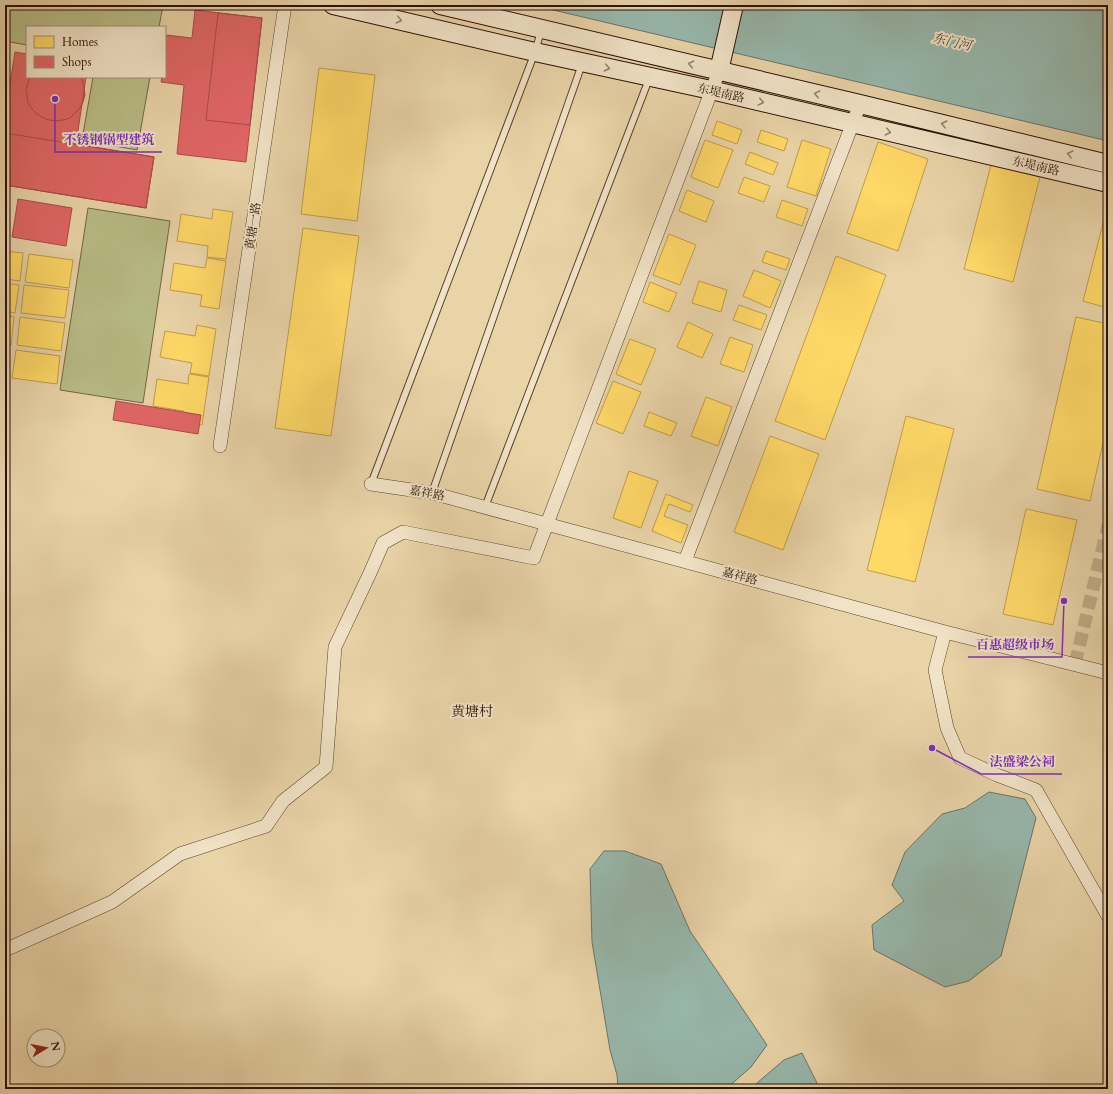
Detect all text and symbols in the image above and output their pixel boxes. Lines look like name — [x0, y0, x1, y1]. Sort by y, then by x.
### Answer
one-way arrow — [395, 16, 402, 24]
legend — [26, 26, 166, 78]
water label: 东门河 — [931, 29, 975, 56]
text: Homes — [62, 34, 98, 50]
text: Shops — [62, 54, 91, 70]
one-way arrow — [688, 60, 695, 69]
one-way arrow — [604, 63, 610, 71]
street label: 东堤南路 — [696, 80, 746, 106]
one-way arrow — [814, 90, 820, 98]
one-way arrow — [758, 97, 765, 106]
one-way arrow — [941, 120, 948, 129]
callout: 不锈钢锅型建筑 — [55, 127, 162, 152]
one-way arrow — [884, 127, 891, 136]
text: 不锈钢锅型建筑 — [63, 131, 155, 149]
one-way arrow — [1067, 151, 1073, 159]
street label: 东堤南路 — [1011, 153, 1061, 179]
street label: 黄塘一路 — [242, 201, 264, 251]
street label: 嘉祥路 — [408, 482, 446, 504]
street label: 嘉祥路 — [721, 564, 759, 588]
callout: 百惠超级市场 — [968, 632, 1062, 657]
text: 百惠超级市场 — [976, 636, 1054, 654]
district label: 黄塘村 — [451, 702, 493, 721]
callout: 法盛梁公祠 — [981, 749, 1062, 774]
text: 法盛梁公祠 — [989, 753, 1055, 771]
north arrow — [26, 1028, 66, 1068]
text: N — [47, 1040, 64, 1053]

